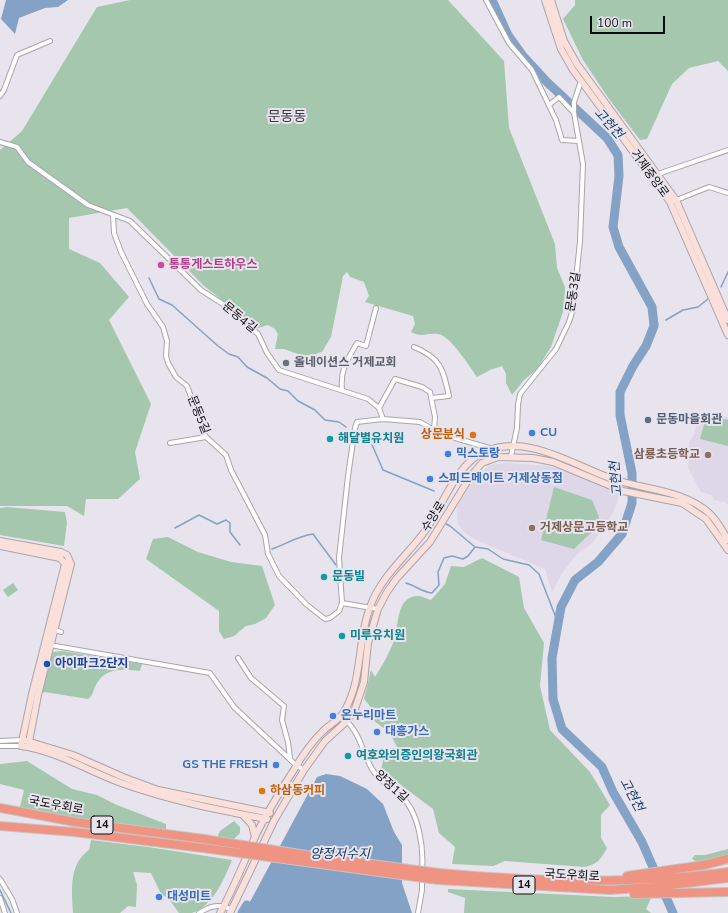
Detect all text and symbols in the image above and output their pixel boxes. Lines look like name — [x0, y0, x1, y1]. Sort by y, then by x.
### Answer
scale bar — [592, 8, 667, 34]
text: 100 m — [597, 15, 632, 31]
water label: 고현천 — [590, 105, 626, 143]
district label: 문동동 — [268, 110, 306, 126]
street label: 거제중앙로 — [627, 147, 671, 201]
place label: 통통게스트하우스 — [169, 258, 257, 272]
marker: 통통게스트하우스 — [156, 260, 166, 270]
street label: 문동3길 — [564, 271, 584, 313]
street label: 문동4길 — [219, 300, 259, 336]
place label: 올네이션스 거제교회 — [294, 356, 397, 370]
marker: 올네이션스 거제교회 — [281, 358, 291, 368]
street label: 문동5길 — [184, 394, 212, 436]
place label: 문동마을회관 — [656, 413, 722, 427]
marker: 문동마을회관 — [643, 415, 653, 425]
place label: CU — [540, 426, 557, 440]
place label: 상문분식 — [421, 428, 465, 442]
marker: CU — [527, 428, 537, 438]
marker: 상문분식 — [468, 430, 478, 440]
place label: 해달별유치원 — [338, 432, 404, 446]
marker: 해달별유치원 — [325, 434, 335, 444]
place label: 믹스토랑 — [456, 447, 500, 461]
place label: 삼룡초등학교 — [634, 448, 700, 462]
marker: 믹스토랑 — [443, 449, 453, 459]
marker: 삼룡초등학교 — [703, 450, 713, 460]
water label: 고현천 — [608, 460, 626, 498]
place label: 스피드메이트 거제상동점 — [438, 472, 563, 486]
marker: 스피드메이트 거제상동점 — [425, 474, 435, 484]
street label: 수양로 — [419, 499, 449, 535]
place label: 거제상문고등학교 — [540, 521, 628, 535]
marker: 거제상문고등학교 — [527, 523, 537, 533]
place label: 문동빌 — [332, 570, 365, 584]
marker: 문동빌 — [319, 572, 329, 582]
place label: 미루유치원 — [350, 629, 405, 643]
marker: 미루유치원 — [337, 631, 347, 641]
place label: 아이파크2단지 — [55, 657, 128, 671]
marker: 아이파크2단지 — [42, 659, 52, 669]
place label: 온누리마트 — [341, 709, 396, 723]
marker: 온누리마트 — [328, 711, 338, 721]
place label: 대흥가스 — [385, 725, 429, 739]
marker: 대흥가스 — [372, 727, 382, 737]
place label: 여호와의증인의왕국회관 — [356, 749, 477, 763]
marker: 여호와의증인의왕국회관 — [343, 751, 353, 761]
place label: GS THE FRESH — [182, 758, 268, 772]
marker: GS THE FRESH — [271, 760, 281, 770]
street label: 양정1길 — [371, 768, 411, 806]
water label: 고현천 — [616, 775, 646, 815]
place label: 하삼동커피 — [270, 784, 325, 798]
marker: 하삼동커피 — [257, 786, 267, 796]
street label: 국도우회로 — [28, 794, 84, 818]
road number: 14 — [91, 816, 113, 834]
water label: 양정저수지 — [310, 847, 370, 863]
street label: 국도우회로 — [544, 867, 600, 885]
road number: 14 — [513, 876, 535, 894]
place label: 대성미트 — [167, 890, 211, 904]
marker: 대성미트 — [154, 892, 164, 902]

